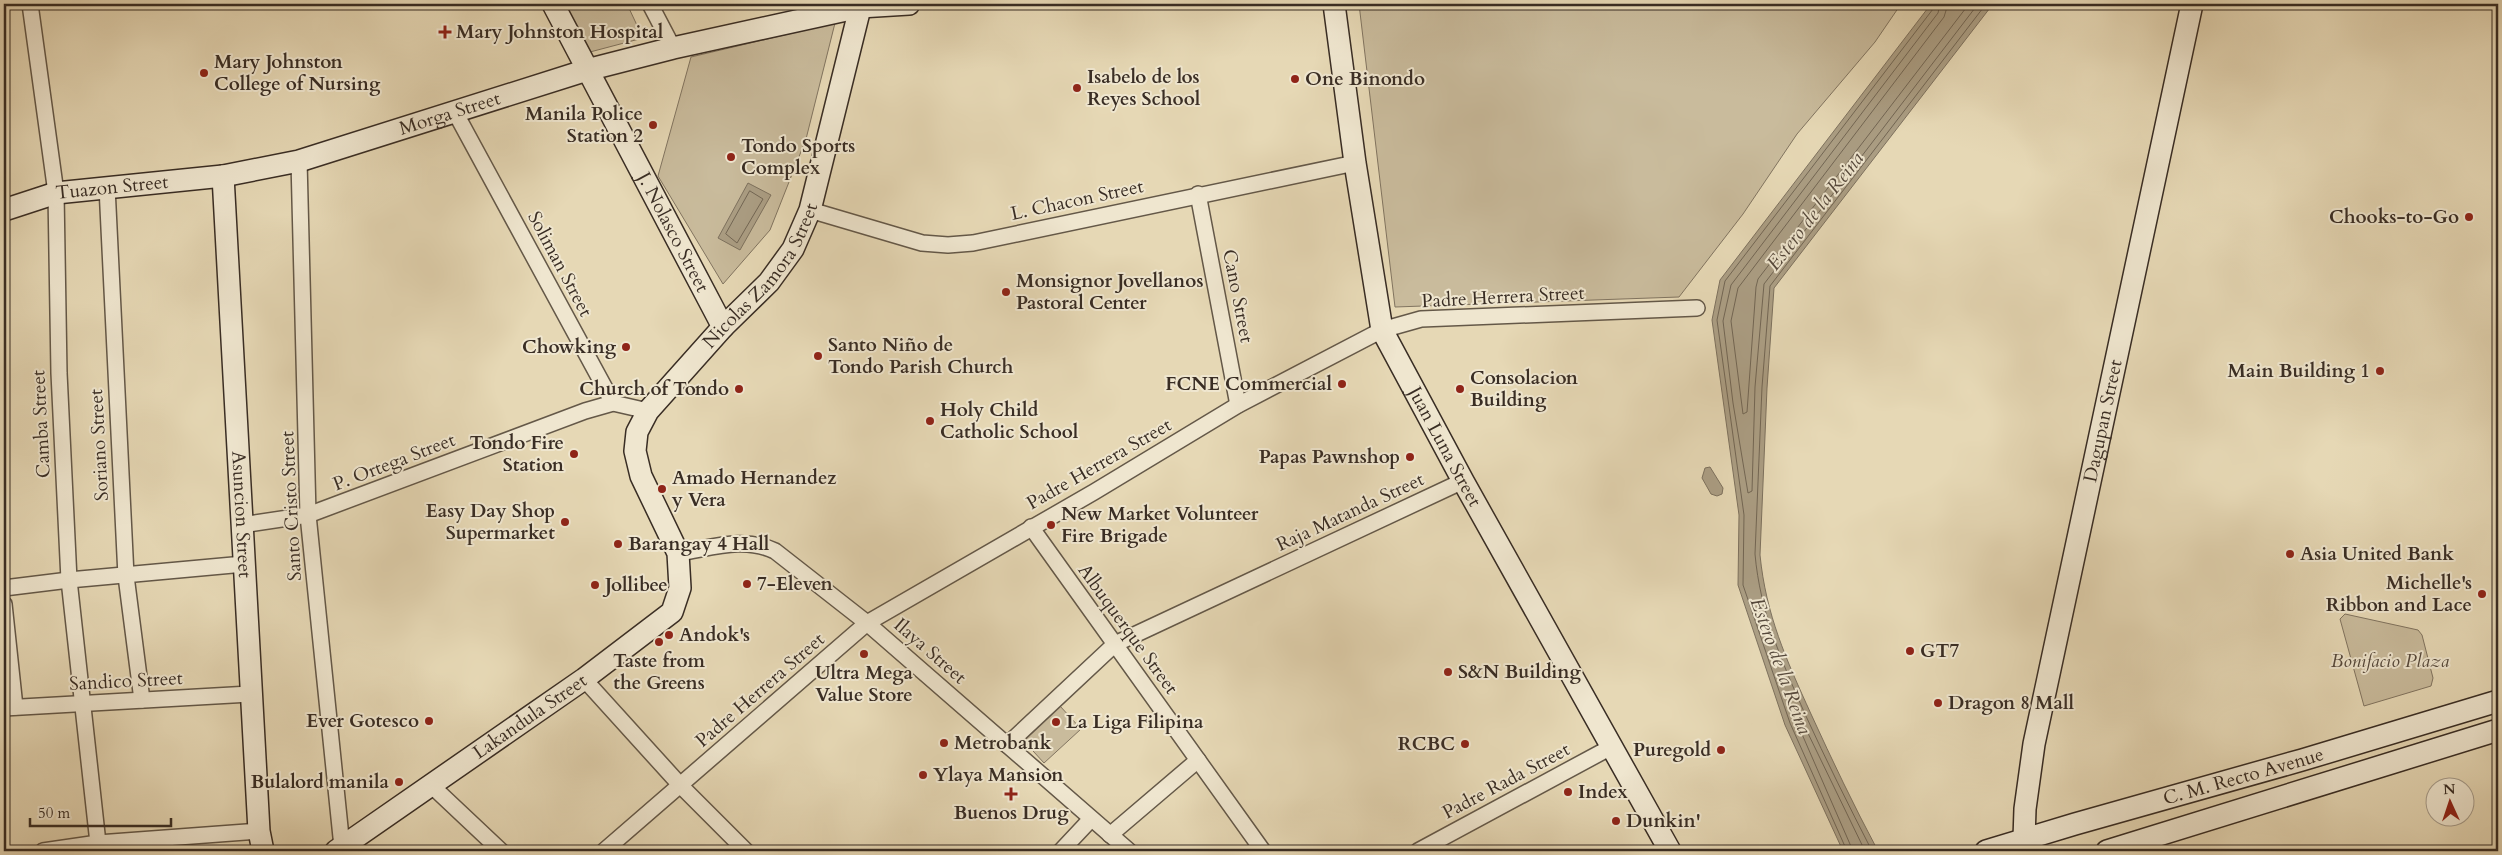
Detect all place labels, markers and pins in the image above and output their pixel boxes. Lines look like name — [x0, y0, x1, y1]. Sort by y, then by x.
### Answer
place label: Mary Johnston Hospital — [456, 19, 664, 45]
marker: Mary Johnston Hospital — [438, 25, 452, 39]
place label: Mary Johnston College of Nursing — [214, 49, 381, 97]
place label: Isabelo de los Reyes School — [1087, 64, 1201, 112]
place label: One Binondo — [1305, 66, 1425, 92]
marker: Mary Johnston College of Nursing — [198, 67, 210, 79]
marker: One Binondo — [1289, 73, 1301, 85]
marker: Isabelo de los Reyes School — [1071, 82, 1083, 94]
place label: Manila Police Station 2 — [525, 101, 643, 149]
marker: Manila Police Station 2 — [647, 119, 659, 131]
place label: Tondo Sports Complex — [741, 133, 855, 181]
marker: Tondo Sports Complex — [725, 151, 737, 163]
place label: Chooks-to-Go — [2329, 204, 2459, 230]
marker: Chooks-to-Go — [2463, 211, 2475, 223]
place label: Monsignor Jovellanos Pastoral Center — [1016, 268, 1203, 316]
marker: Monsignor Jovellanos Pastoral Center — [1000, 286, 1012, 298]
place label: Santo Niño de Tondo Parish Church — [828, 332, 1013, 380]
place label: Chowking — [522, 334, 617, 360]
marker: Chowking — [620, 341, 632, 353]
marker: Santo Niño de Tondo Parish Church — [812, 350, 824, 362]
place label: Main Building 1 — [2228, 358, 2370, 384]
place label: Consolacion Building — [1470, 365, 1579, 413]
marker: Main Building 1 — [2374, 365, 2386, 377]
place label: FCNE Commercial — [1165, 371, 1332, 397]
place label: Church of Tondo — [579, 376, 729, 402]
marker: FCNE Commercial — [1336, 378, 1348, 390]
marker: Church of Tondo — [733, 383, 745, 395]
marker: Consolacion Building — [1454, 383, 1466, 395]
place label: Holy Child Catholic School — [940, 397, 1079, 445]
marker: Holy Child Catholic School — [924, 415, 936, 427]
place label: Tondo Fire Station — [470, 430, 565, 478]
place label: Papas Pawnshop — [1259, 444, 1400, 470]
marker: Tondo Fire Station — [568, 448, 580, 460]
marker: Papas Pawnshop — [1404, 451, 1416, 463]
place label: Amado Hernandez y Vera — [671, 465, 837, 513]
marker: Amado Hernandez y Vera — [656, 483, 668, 495]
place label: Easy Day Shop Supermarket — [426, 498, 555, 546]
place label: New Market Volunteer Fire Brigade — [1061, 501, 1259, 549]
marker: Easy Day Shop Supermarket — [559, 516, 571, 528]
marker: New Market Volunteer Fire Brigade — [1045, 519, 1057, 531]
place label: Barangay 4 Hall — [628, 531, 770, 557]
marker: Barangay 4 Hall — [612, 538, 624, 550]
place label: Asia United Bank — [2300, 541, 2454, 567]
marker: Asia United Bank — [2284, 548, 2296, 560]
place label: Michelle's Ribbon and Lace — [2326, 570, 2472, 618]
place label: 7-Eleven — [757, 571, 833, 597]
place label: Jollibee — [602, 572, 668, 598]
marker: 7-Eleven — [741, 578, 753, 590]
marker: Jollibee — [589, 579, 601, 591]
marker: Michelle's Ribbon and Lace — [2476, 588, 2488, 600]
place label: Andok's — [679, 622, 750, 648]
marker: Andok's — [663, 629, 675, 641]
marker: Taste from the Greens — [653, 636, 665, 648]
place label: GT7 — [1920, 638, 1959, 664]
marker: GT7 — [1904, 645, 1916, 657]
place label: Taste from the Greens — [613, 648, 706, 696]
marker: Ultra Mega Value Store — [858, 648, 870, 660]
place label: S&N Building — [1458, 659, 1581, 685]
place label: Ultra Mega Value Store — [815, 660, 914, 708]
marker: S&N Building — [1442, 666, 1454, 678]
place label: Dragon 8 Mall — [1948, 690, 2074, 716]
marker: Dragon 8 Mall — [1932, 697, 1944, 709]
place label: Ever Gotesco — [306, 708, 419, 734]
place label: La Liga Filipina — [1066, 709, 1204, 735]
marker: Ever Gotesco — [423, 715, 435, 727]
marker: La Liga Filipina — [1050, 716, 1062, 728]
place label: Metrobank — [954, 730, 1052, 756]
place label: RCBC — [1398, 731, 1455, 757]
marker: Metrobank — [938, 737, 950, 749]
place label: Puregold — [1633, 737, 1711, 763]
marker: RCBC — [1459, 738, 1471, 750]
marker: Puregold — [1715, 744, 1727, 756]
place label: Ylaya Mansion — [933, 762, 1064, 788]
place label: Bulalord manila — [250, 769, 390, 795]
marker: Ylaya Mansion — [917, 769, 929, 781]
marker: Bulalord manila — [393, 776, 405, 788]
place label: Index — [1578, 779, 1629, 805]
marker: Index — [1562, 786, 1574, 798]
marker: Buenos Drug — [1005, 788, 1017, 800]
place label: Buenos Drug — [953, 800, 1069, 826]
place label: Dunkin' — [1626, 808, 1701, 834]
marker: Dunkin' — [1610, 815, 1622, 827]

